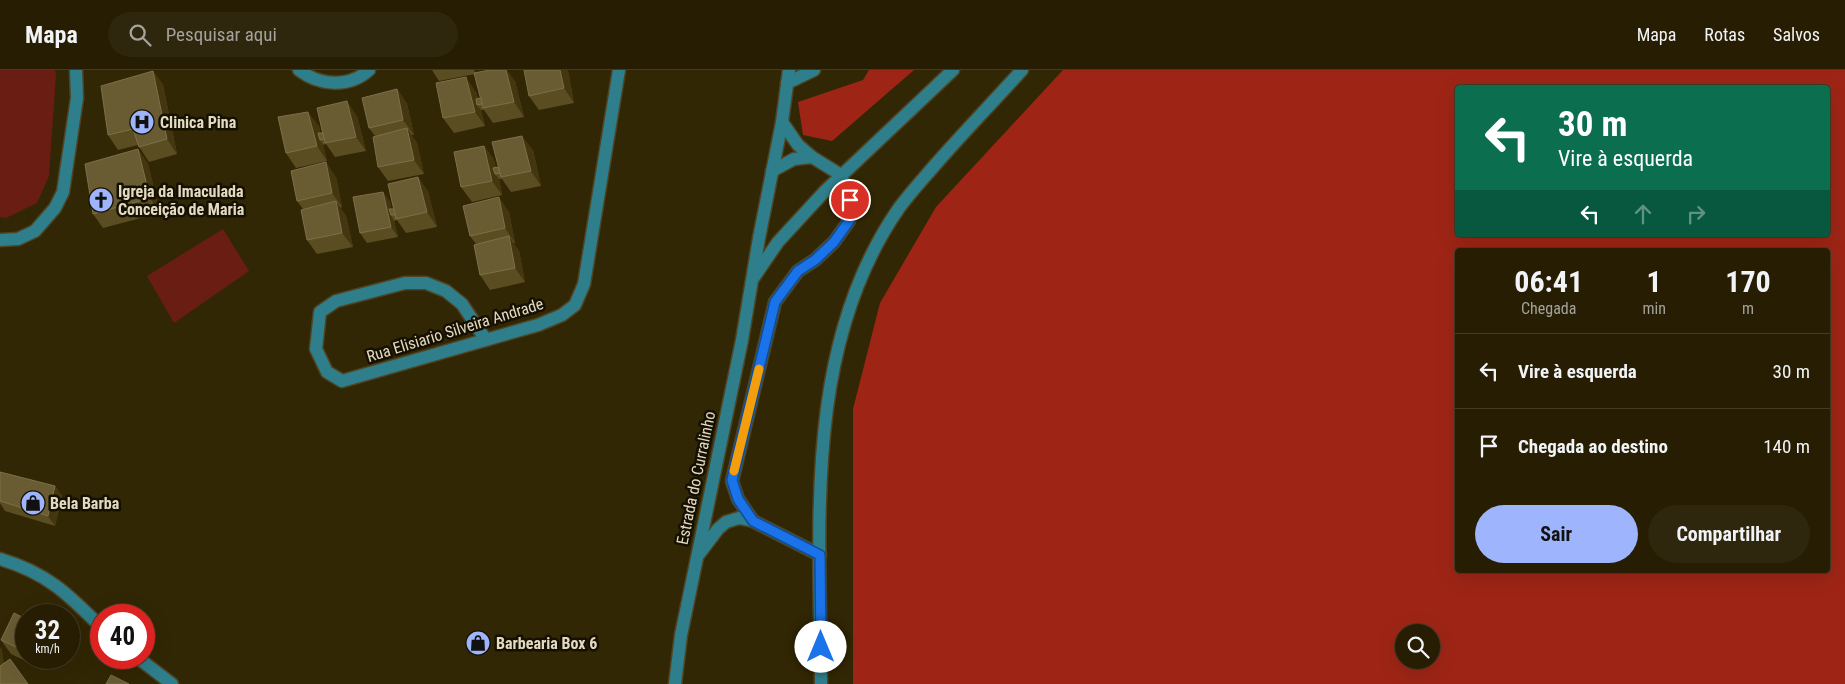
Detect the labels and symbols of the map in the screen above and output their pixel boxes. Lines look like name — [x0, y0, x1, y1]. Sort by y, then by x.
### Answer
hospital icon: Clinica Pina — [129, 109, 155, 135]
place label: Clinica Pina — [160, 113, 237, 132]
pin — [829, 179, 871, 221]
place label: Igreja da Imaculada Conceição de Maria — [118, 182, 245, 219]
church icon: Igreja da Imaculada Conceição de Maria — [88, 187, 114, 213]
street label: Rua Elisiario Silveira Andrade — [364, 294, 546, 366]
street label: Estrada do Curralinho — [673, 410, 719, 546]
shop icon: Bela Barba — [20, 490, 46, 516]
place label: Bela Barba — [50, 494, 120, 513]
speed limit sign: 40 — [90, 604, 155, 669]
position arrow — [794, 620, 846, 672]
shop icon: Barbearia Box 6 — [465, 630, 491, 656]
place label: Barbearia Box 6 — [496, 634, 597, 653]

